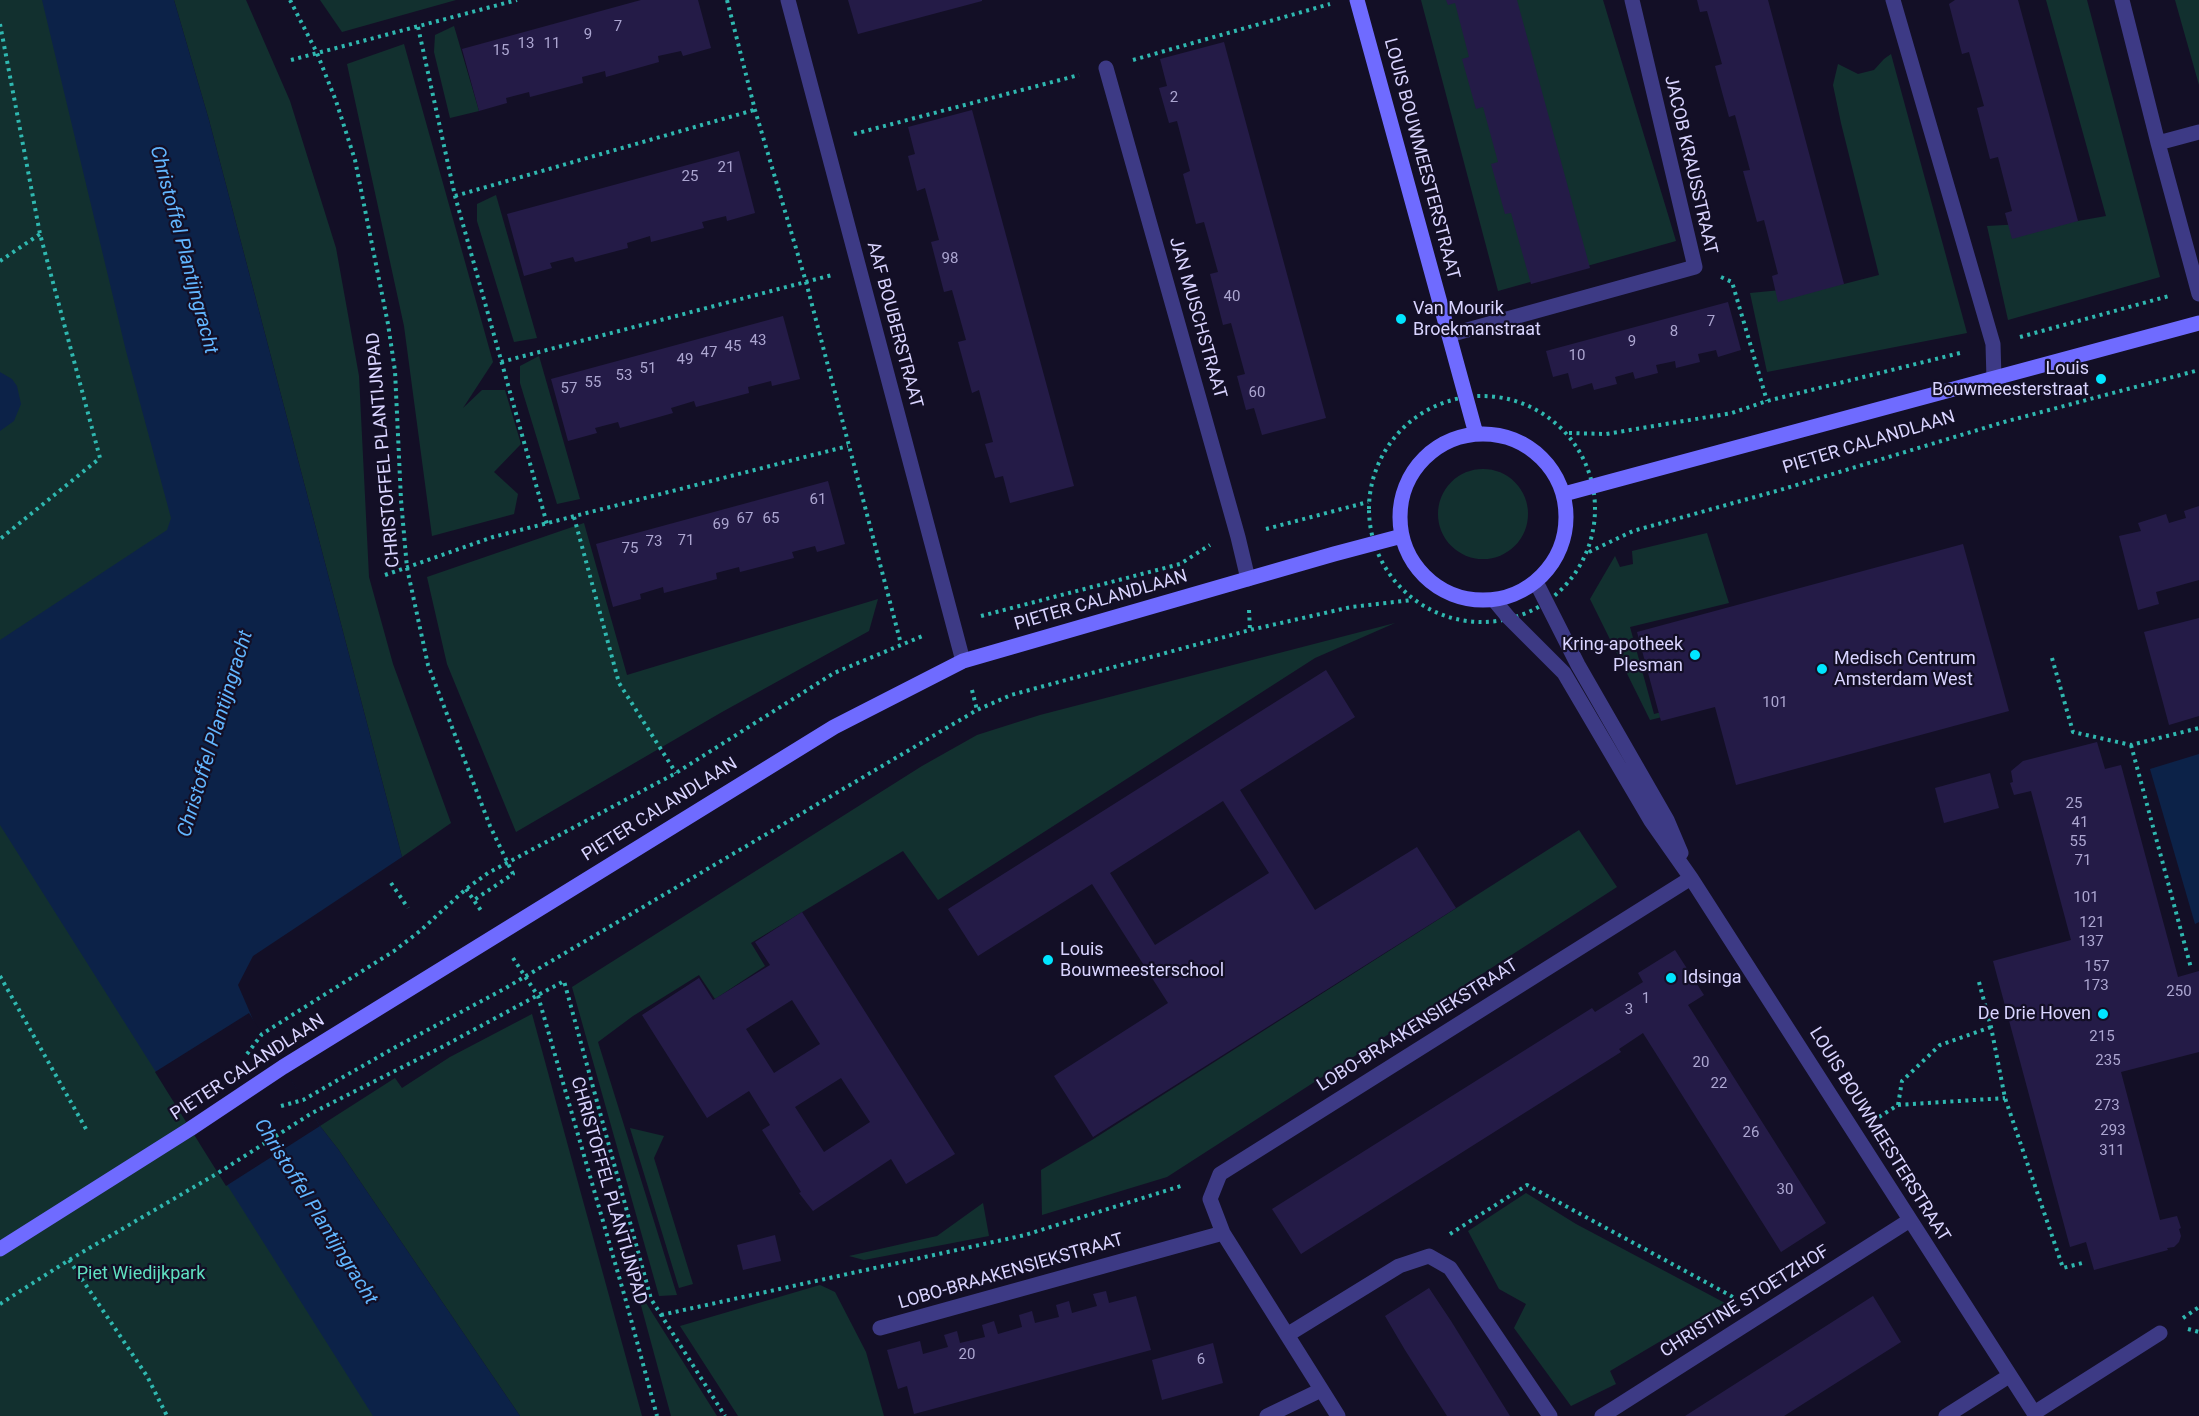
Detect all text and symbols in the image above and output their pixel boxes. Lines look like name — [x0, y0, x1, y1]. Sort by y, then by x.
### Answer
house number: 7 — [614, 18, 622, 36]
house number: 9 — [584, 26, 592, 44]
house number: 13 — [518, 35, 534, 53]
house number: 11 — [544, 35, 560, 53]
street label: LOUIS BOUWMEESTERSTRAAT — [1378, 36, 1464, 282]
house number: 15 — [493, 42, 509, 60]
street label: JACOB KRAUSSTRAAT — [1659, 73, 1721, 257]
house number: 2 — [1170, 89, 1178, 107]
water label: Christoffel Plantijngracht — [144, 143, 222, 357]
house number: 21 — [718, 159, 734, 177]
house number: 25 — [682, 168, 698, 186]
street label: JAN MUSCHSTRAAT — [1164, 235, 1230, 401]
street label: AAF BOUBERSTRAAT — [861, 239, 927, 411]
house number: 98 — [942, 250, 958, 268]
house number: 40 — [1224, 288, 1240, 306]
place label: Van Mourik Broekmanstraat — [1413, 298, 1541, 340]
marker: Van Mourik Broekmanstraat — [1394, 312, 1408, 326]
house number: 7 — [1707, 313, 1715, 331]
house number: 8 — [1670, 323, 1678, 341]
street label: CHRISTOFFEL PLANTIJNPAD — [363, 331, 405, 569]
house number: 43 — [750, 332, 766, 350]
house number: 9 — [1628, 333, 1636, 351]
house number: 45 — [725, 338, 741, 356]
house number: 47 — [701, 344, 717, 362]
house number: 10 — [1569, 347, 1585, 365]
house number: 49 — [677, 351, 693, 369]
place label: Louis Bouwmeesterstraat — [1932, 358, 2089, 400]
house number: 51 — [640, 360, 656, 378]
house number: 53 — [616, 367, 632, 385]
marker: Louis Bouwmeesterstraat — [2094, 372, 2108, 386]
house number: 55 — [585, 374, 601, 392]
house number: 57 — [561, 380, 577, 398]
house number: 60 — [1249, 384, 1265, 402]
street label: PIETER CALANDLAAN — [1780, 406, 1958, 480]
house number: 61 — [810, 491, 826, 509]
house number: 67 — [737, 510, 753, 528]
house number: 65 — [763, 510, 779, 528]
house number: 69 — [713, 516, 729, 534]
house number: 71 — [678, 532, 694, 550]
house number: 73 — [646, 533, 662, 551]
house number: 75 — [622, 540, 638, 558]
street label: PIETER CALANDLAAN — [1012, 566, 1190, 636]
water label: Christoffel Plantijngracht — [173, 628, 259, 840]
place label: Kring-apotheek Plesman — [1562, 634, 1683, 676]
marker: Kring-apotheek Plesman — [1688, 648, 1702, 662]
place label: Medisch Centrum Amsterdam West — [1834, 648, 1976, 690]
marker: Medisch Centrum Amsterdam West — [1815, 662, 1829, 676]
house number: 101 — [1762, 694, 1788, 712]
street label: PIETER CALANDLAAN — [578, 753, 742, 867]
house number: 25 — [2066, 795, 2082, 813]
house number: 41 — [2072, 814, 2088, 832]
house number: 55 — [2070, 833, 2086, 851]
house number: 71 — [2075, 852, 2091, 870]
house number: 101 — [2073, 889, 2099, 907]
house number: 121 — [2079, 914, 2105, 932]
house number: 137 — [2078, 933, 2104, 951]
place label: Louis Bouwmeesterschool — [1060, 939, 1224, 982]
marker: Louis Bouwmeesterschool — [1041, 953, 1055, 967]
street label: LOBO-BRAAKENSIEKSTRAAT — [1313, 955, 1523, 1097]
house number: 157 — [2084, 958, 2110, 976]
place label: Idsinga — [1683, 967, 1742, 989]
marker: Idsinga — [1664, 971, 1678, 985]
house number: 173 — [2083, 977, 2109, 995]
house number: 250 — [2166, 983, 2192, 1001]
house number: 1 — [1642, 990, 1650, 1008]
house number: 3 — [1625, 1001, 1633, 1019]
place label: De Drie Hoven — [1978, 1003, 2091, 1025]
marker: De Drie Hoven — [2096, 1007, 2110, 1021]
street label: PIETER CALANDLAAN — [167, 1010, 329, 1126]
street label: LOUIS BOUWMEESTERSTRAAT — [1804, 1024, 1954, 1246]
house number: 215 — [2089, 1028, 2115, 1046]
house number: 235 — [2095, 1052, 2121, 1070]
house number: 20 — [1693, 1054, 1709, 1072]
street label: CHRISTOFFEL PLANTIJNPAD — [565, 1075, 651, 1307]
house number: 22 — [1711, 1075, 1727, 1093]
house number: 273 — [2094, 1097, 2120, 1115]
water label: Christoffel Plantijngracht — [248, 1115, 382, 1309]
house number: 293 — [2100, 1122, 2126, 1140]
house number: 26 — [1743, 1124, 1759, 1142]
house number: 311 — [2099, 1142, 2125, 1160]
house number: 30 — [1777, 1181, 1793, 1199]
street label: LOBO-BRAAKENSIEKSTRAAT — [896, 1230, 1126, 1314]
street label: CHRISTINE STOETZHOF — [1657, 1241, 1833, 1363]
park label: Piet Wiedijkpark — [77, 1263, 205, 1285]
house number: 20 — [959, 1346, 975, 1364]
house number: 6 — [1197, 1351, 1205, 1369]

